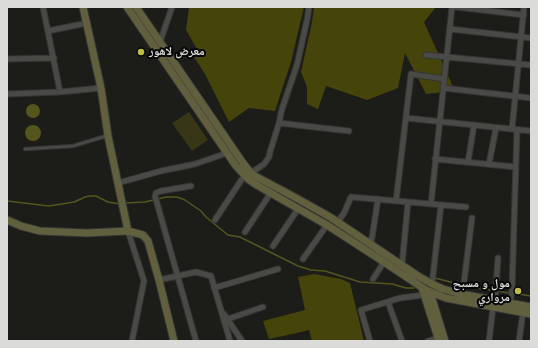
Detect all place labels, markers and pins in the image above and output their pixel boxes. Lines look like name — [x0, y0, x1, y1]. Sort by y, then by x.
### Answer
place label: معرض لاهور — [149, 45, 205, 59]
marker: معرض لاهور — [136, 47, 146, 57]
place label: مول و مسبح مرواري — [453, 277, 510, 305]
marker: مول و مسبح مرواري — [513, 286, 523, 296]

